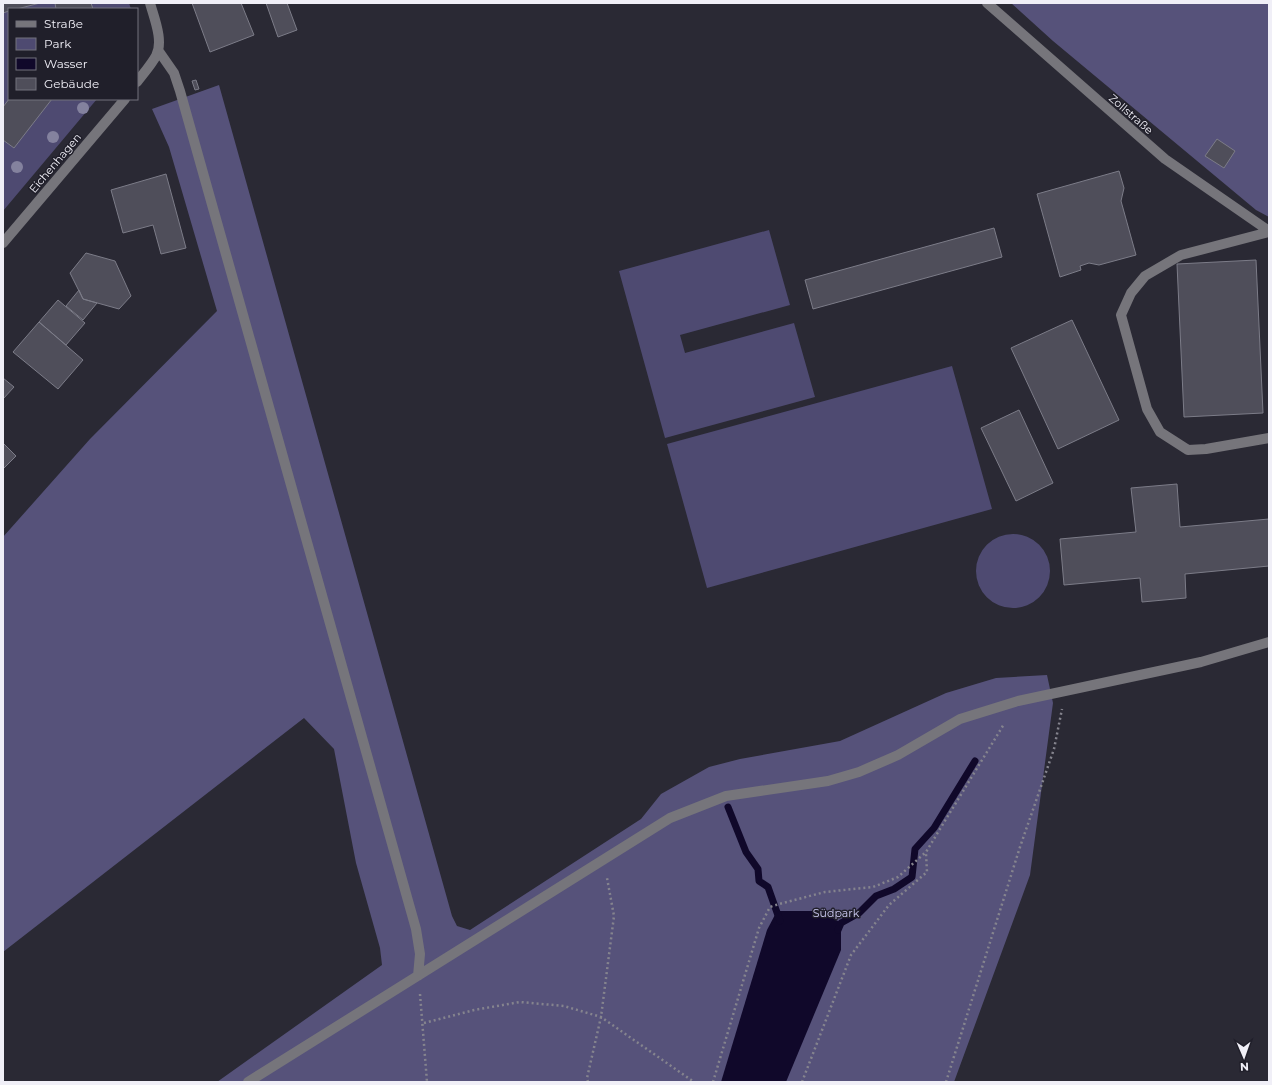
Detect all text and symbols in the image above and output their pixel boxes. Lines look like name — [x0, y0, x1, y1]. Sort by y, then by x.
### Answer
legend — [8, 8, 138, 100]
text: Straße — [44, 16, 83, 31]
text: Park — [44, 36, 72, 51]
text: Wasser — [44, 56, 88, 71]
text: Gebäude — [44, 76, 99, 91]
street label: Zollstraße — [1106, 91, 1156, 137]
street label: Eichenhagen — [26, 130, 84, 196]
park label: Südpark — [813, 906, 860, 920]
north arrow — [1224, 1037, 1264, 1077]
text: N — [1240, 1060, 1249, 1074]

